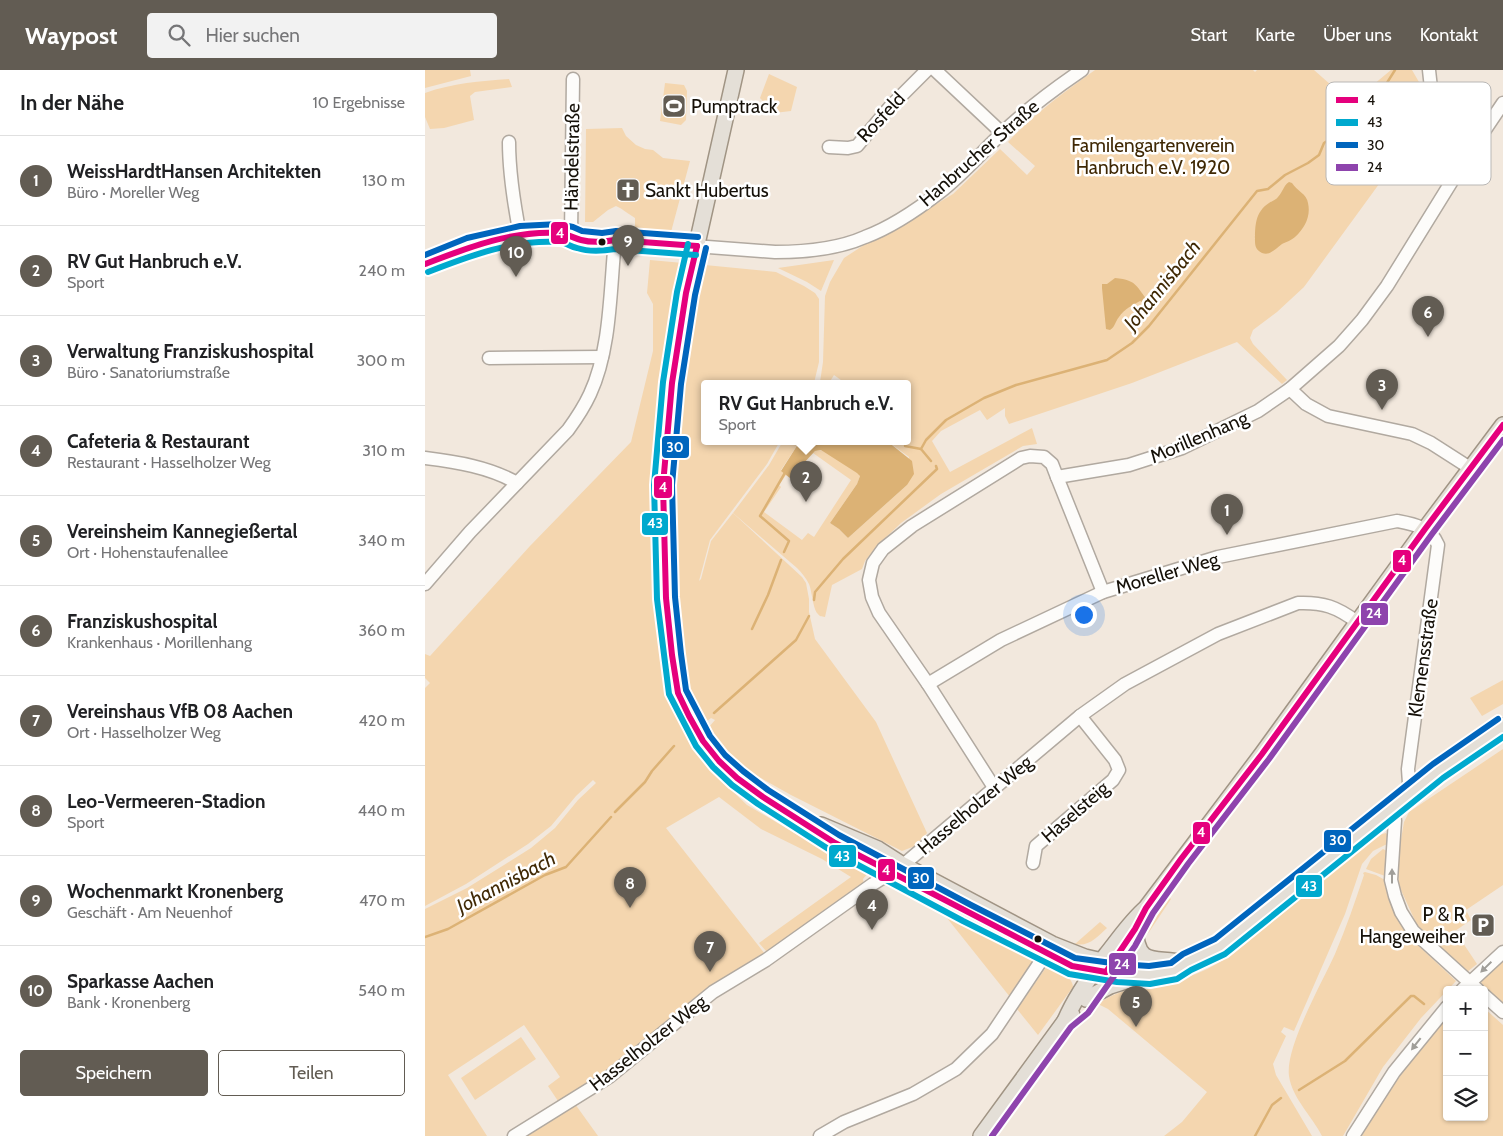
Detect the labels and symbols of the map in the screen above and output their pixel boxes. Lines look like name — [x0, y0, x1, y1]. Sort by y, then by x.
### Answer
legend — [1326, 82, 1491, 185]
street label: Rosfeld — [852, 87, 910, 147]
text: 4 — [1367, 91, 1375, 109]
sports icon: Pumptrack — [661, 93, 687, 119]
place label: Pumptrack — [691, 95, 778, 118]
street label: Hanbrucher Straße — [914, 95, 1044, 211]
street label: Händelstraße — [560, 103, 584, 211]
text: 43 — [1367, 113, 1383, 131]
park label: Familengartenverein Hanbruch e.V. 1920 — [1071, 134, 1235, 179]
text: 30 — [1367, 136, 1385, 154]
text: 24 — [1367, 158, 1382, 176]
church icon: Sankt Hubertus — [615, 177, 641, 203]
place label: Sankt Hubertus — [645, 179, 769, 202]
line badge: 4 — [550, 221, 569, 245]
text: 4 — [556, 224, 564, 242]
pin: 9 — [612, 225, 644, 266]
water label: Johannisbach — [1117, 235, 1205, 336]
pin: 10 — [500, 236, 532, 277]
unlabelled marker — [597, 237, 607, 247]
pin: 6 — [1412, 296, 1444, 337]
pin: 3 — [1366, 369, 1398, 410]
street label: Morillenhang — [1146, 406, 1252, 468]
line badge: 30 — [661, 435, 690, 459]
text: 30 — [666, 438, 684, 456]
pin: 2 — [790, 461, 822, 502]
line badge: 4 — [653, 475, 673, 499]
text: 4 — [659, 478, 667, 496]
pin: 1 — [1211, 494, 1243, 535]
line badge: 43 — [641, 512, 669, 536]
text: 43 — [647, 514, 663, 532]
street label: Moreller Weg — [1113, 547, 1222, 599]
line badge: 4 — [1392, 549, 1412, 573]
text: 4 — [1398, 551, 1406, 569]
street label: Klemensstraße — [1403, 597, 1443, 719]
your location — [1071, 602, 1097, 628]
line badge: 24 — [1360, 602, 1389, 626]
text: 24 — [1366, 604, 1382, 622]
street label: Hasselholzer Weg — [913, 750, 1037, 860]
street label: Haselsteig — [1037, 776, 1114, 848]
line badge: 4 — [1192, 821, 1211, 845]
text: 4 — [1197, 823, 1205, 841]
line badge: 30 — [1323, 829, 1352, 853]
text: 30 — [1329, 831, 1347, 849]
line badge: 43 — [828, 844, 857, 868]
water label: Johannisbach — [451, 846, 560, 919]
text: 43 — [834, 847, 850, 865]
line badge: 4 — [877, 858, 896, 882]
text: 4 — [882, 861, 890, 879]
line badge: 30 — [907, 866, 935, 890]
pin: 8 — [614, 867, 646, 908]
one-way arrow — [1388, 868, 1396, 884]
text: 30 — [912, 869, 930, 887]
line badge: 43 — [1295, 874, 1323, 898]
text: 43 — [1301, 877, 1317, 895]
pin: 4 — [856, 889, 888, 930]
place label: P & R Hangeweiher — [1359, 903, 1466, 948]
parking icon: P & R Hangeweiher — [1470, 912, 1496, 938]
pin: 7 — [694, 931, 726, 972]
unlabelled marker — [1033, 934, 1043, 944]
line badge: 24 — [1108, 952, 1137, 976]
text: 24 — [1114, 955, 1130, 973]
one-way arrow — [1481, 961, 1493, 973]
pin: 5 — [1120, 986, 1152, 1027]
street label: Hasselholzer Weg — [585, 990, 712, 1096]
one-way arrow — [1410, 1037, 1421, 1050]

